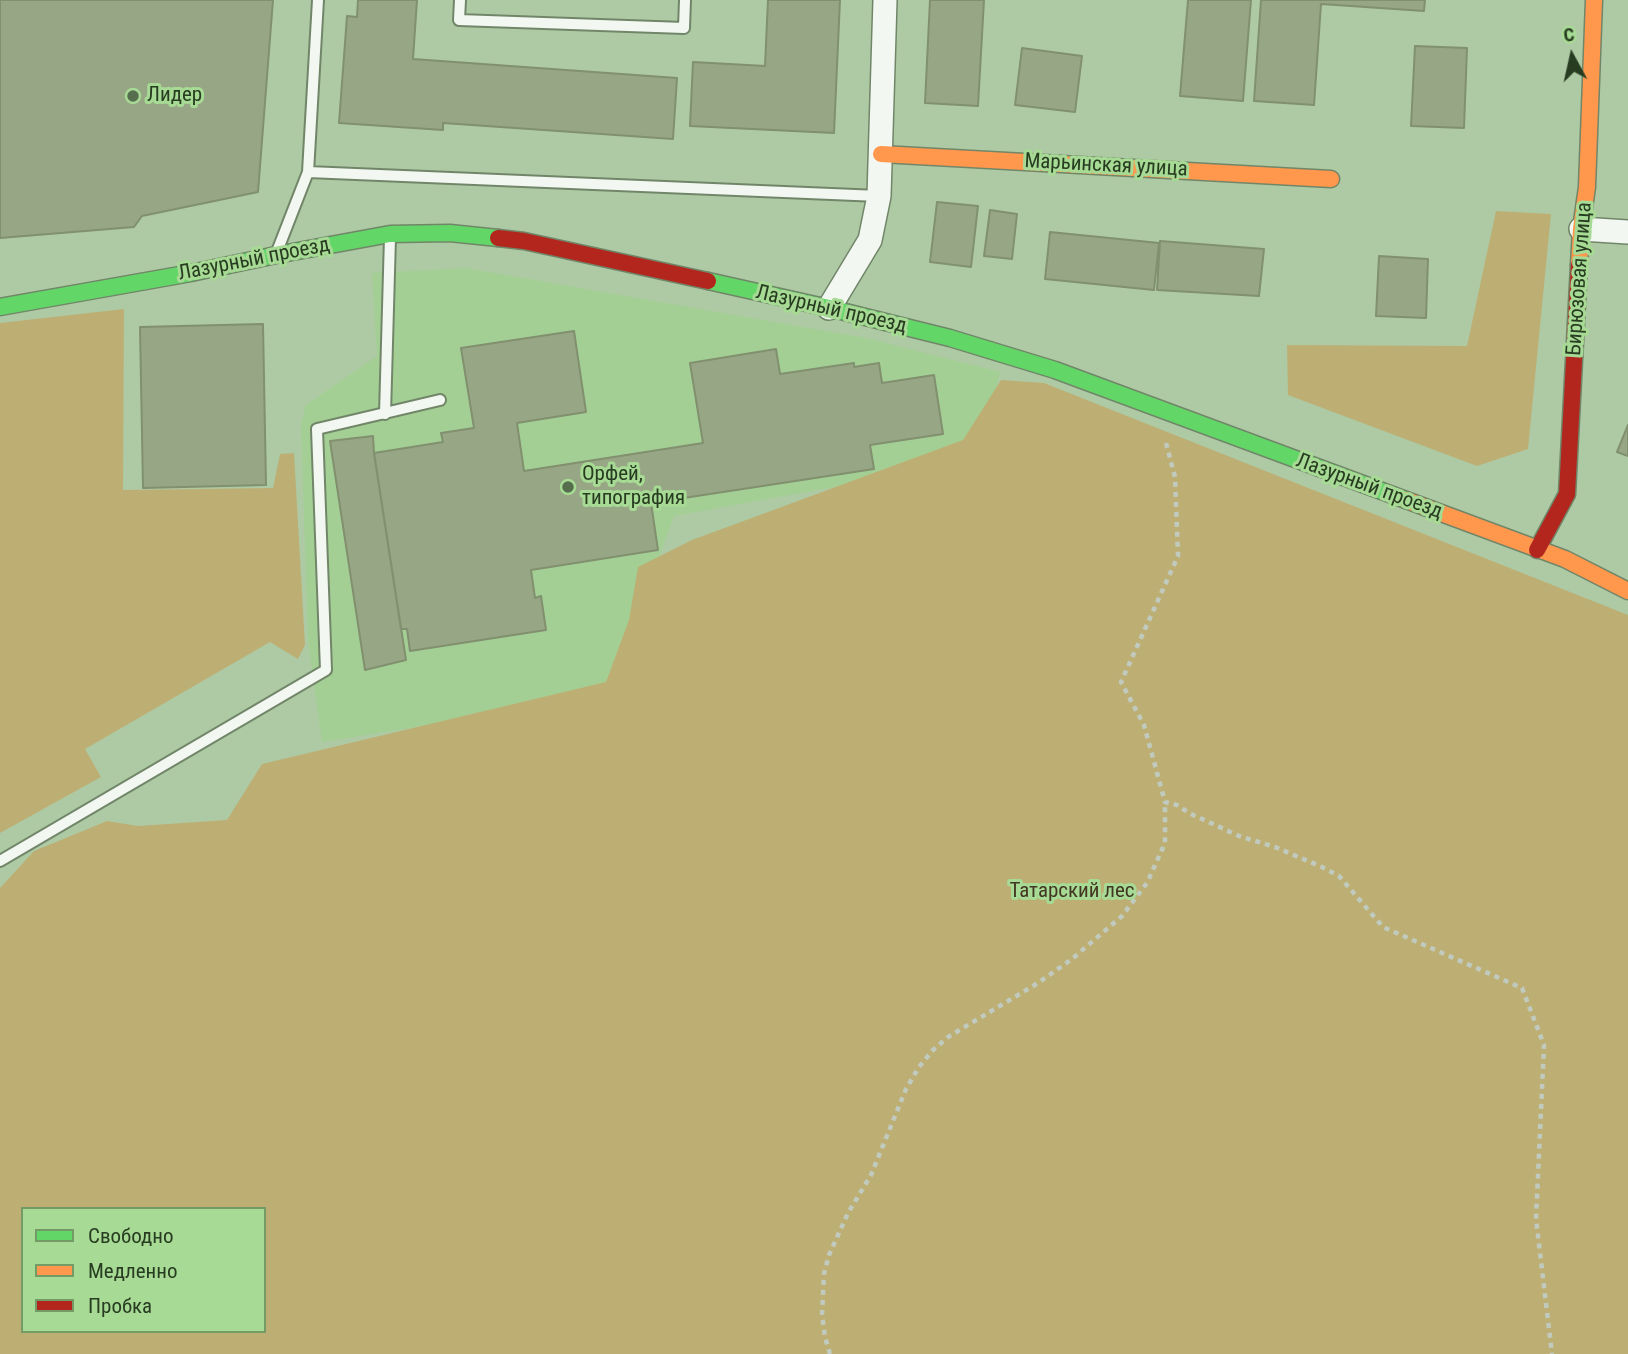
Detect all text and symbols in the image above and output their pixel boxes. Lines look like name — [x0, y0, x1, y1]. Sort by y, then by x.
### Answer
north arrow — [1537, 21, 1607, 91]
text: С — [1562, 23, 1576, 47]
place label: Лидер — [147, 83, 202, 109]
marker: Лидер — [125, 88, 141, 104]
street label: Марьинская улица — [1024, 149, 1188, 183]
street label: Бирюзовая улица — [1562, 201, 1598, 357]
street label: Лазурный проезд — [176, 233, 332, 287]
street label: Лазурный проезд — [753, 280, 909, 340]
street label: Лазурный проезд — [1292, 449, 1446, 525]
place label: Орфей, типография — [582, 462, 685, 512]
marker: Орфей, типография — [560, 479, 576, 495]
park label: Татарский лес — [1009, 879, 1135, 905]
legend — [21, 1207, 266, 1333]
text: Свободно — [88, 1224, 174, 1248]
text: Медленно — [88, 1259, 177, 1283]
text: Пробка — [88, 1294, 152, 1318]

